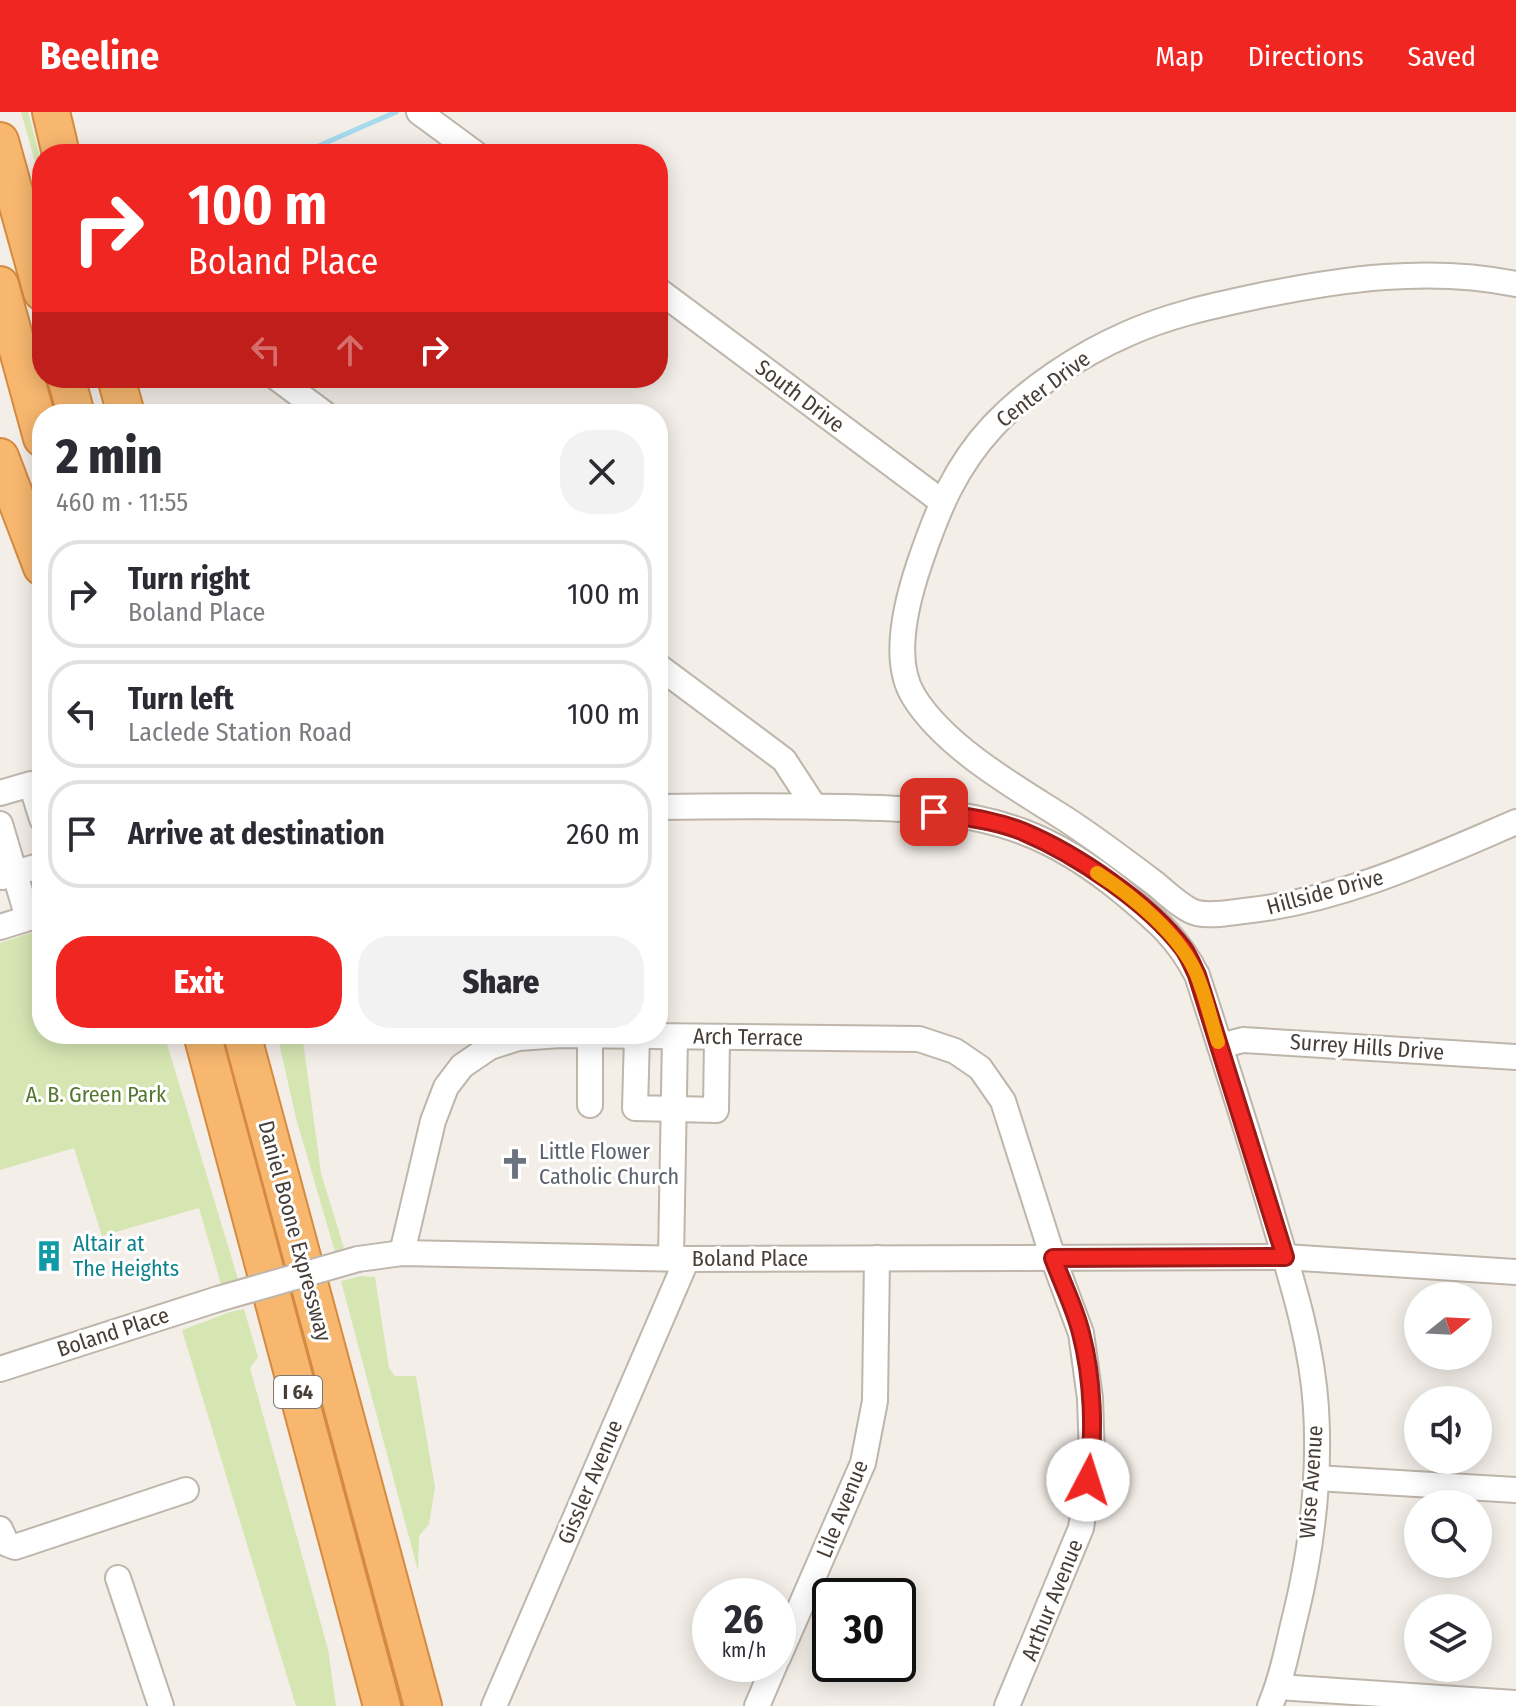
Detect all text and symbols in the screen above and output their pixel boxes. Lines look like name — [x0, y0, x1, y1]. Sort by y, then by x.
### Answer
text: Beeline — [40, 33, 159, 79]
text: Map — [1155, 40, 1204, 73]
text: Directions — [1248, 40, 1364, 73]
text: Saved — [1408, 40, 1476, 73]
text: 100 m — [188, 172, 327, 239]
icon: right — [56, 176, 160, 280]
text: Boland Place — [188, 240, 378, 284]
icon: left — [244, 328, 288, 372]
icon: ahead — [328, 328, 372, 372]
icon: right — [412, 328, 456, 372]
street label: Center Drive — [991, 345, 1095, 433]
street label: South Drive — [750, 354, 850, 438]
text: 2 min — [56, 428, 162, 486]
button: close — [560, 430, 644, 514]
text: 460 m · 11:55 — [56, 487, 188, 518]
text: Turn right — [128, 561, 250, 597]
icon: right — [60, 572, 104, 616]
text: 100 m — [567, 576, 640, 612]
text: Boland Place — [128, 597, 265, 628]
text: Turn left — [128, 681, 234, 717]
icon: left — [60, 692, 104, 736]
text: 100 m — [567, 696, 640, 732]
text: Laclede Station Road — [128, 717, 352, 748]
pin — [900, 778, 968, 846]
icon: arrive — [912, 790, 956, 834]
icon: arrive — [60, 812, 104, 856]
text: Arrive at destination — [128, 816, 385, 852]
text: 260 m — [566, 816, 640, 852]
street label: Hillside Drive — [1264, 863, 1386, 921]
button: Exit — [56, 936, 342, 1028]
button: Share — [358, 936, 644, 1028]
street label: Arch Terrace — [693, 1023, 803, 1051]
street label: Surrey Hills Drive — [1289, 1028, 1445, 1066]
park label: A. B. Green Park — [26, 1081, 167, 1108]
street label: Daniel Boone Expressway — [253, 1118, 338, 1345]
place label: Little Flower Catholic Church — [539, 1138, 679, 1190]
church icon: Little Flower Catholic Church — [498, 1147, 532, 1181]
place label: Altair at The Heights — [73, 1230, 179, 1282]
building icon: Altair at The Heights — [32, 1239, 66, 1273]
street label: Boland Place — [692, 1245, 808, 1272]
north arrow — [1404, 1282, 1492, 1370]
map controls — [1404, 1282, 1492, 1682]
street label: Boland Place — [54, 1301, 172, 1363]
road number: I 64 — [274, 1376, 322, 1408]
button: sound — [1404, 1386, 1492, 1474]
street label: Gissler Avenue — [552, 1416, 628, 1548]
street label: Wise Avenue — [1294, 1424, 1328, 1540]
position arrow — [1046, 1438, 1130, 1522]
street label: Lile Avenue — [810, 1456, 874, 1562]
button: search — [1404, 1490, 1492, 1578]
street label: Arthur Avenue — [1015, 1535, 1089, 1665]
speed limit sign: 30 — [812, 1578, 916, 1682]
button: layers — [1404, 1594, 1492, 1682]
text: 26 — [724, 1596, 764, 1644]
text: km/h — [722, 1638, 766, 1662]

